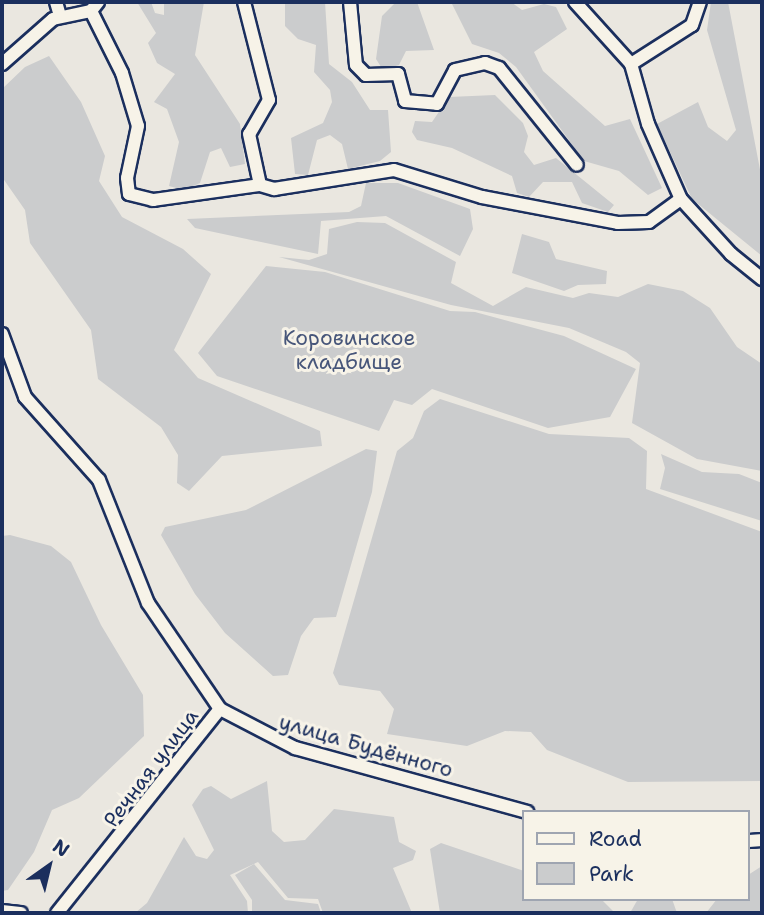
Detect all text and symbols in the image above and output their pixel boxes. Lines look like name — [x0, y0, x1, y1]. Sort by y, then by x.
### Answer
park label: Коровинское кладбище — [283, 325, 415, 375]
street label: Речная улица — [98, 704, 204, 832]
street label: улица Будённого — [276, 709, 456, 783]
legend — [522, 810, 750, 901]
text: Road — [589, 825, 642, 853]
north arrow — [14, 831, 84, 901]
text: N — [48, 834, 74, 863]
text: Park — [589, 860, 634, 888]

